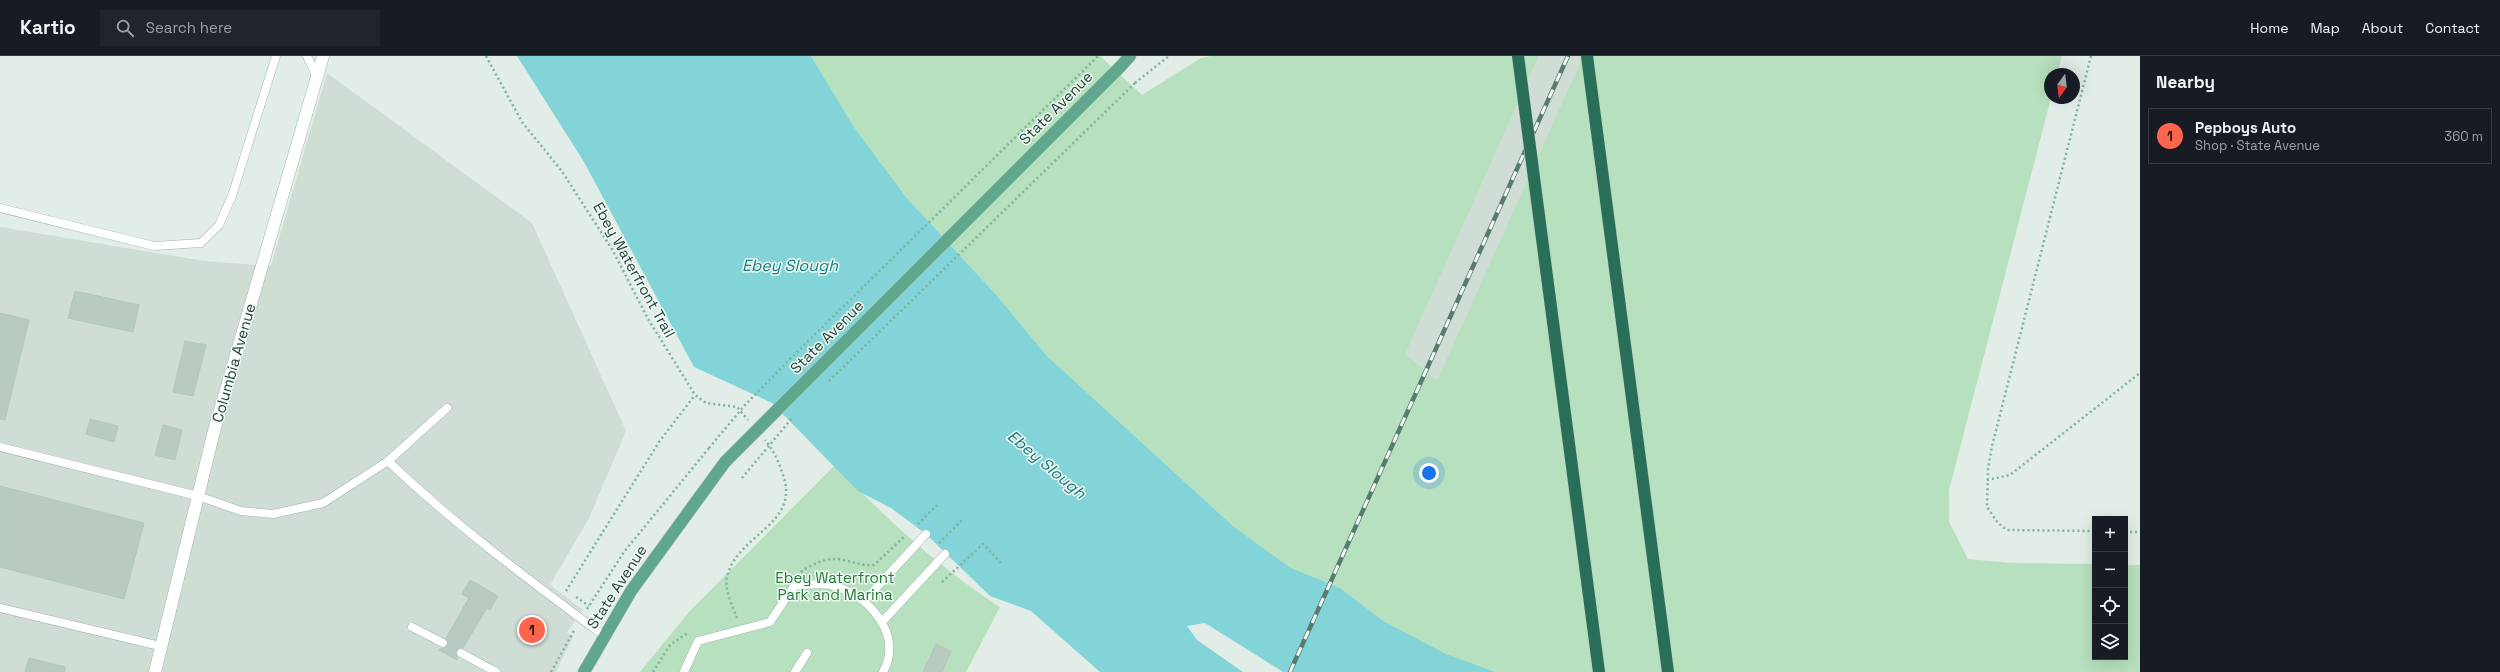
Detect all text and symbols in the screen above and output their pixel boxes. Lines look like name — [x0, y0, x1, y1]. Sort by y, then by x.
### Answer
search box — [100, 10, 380, 46]
text: Kartio — [20, 15, 76, 40]
icon: search — [114, 17, 136, 39]
text: Search here — [146, 18, 232, 37]
text: Home — [2250, 19, 2288, 37]
text: Map — [2310, 19, 2340, 37]
text: About — [2362, 19, 2403, 37]
text: Contact — [2425, 19, 2480, 37]
street label: State Avenue — [1015, 67, 1097, 148]
north arrow — [2044, 68, 2080, 104]
text: Nearby — [2156, 71, 2215, 93]
text: Pepboys Auto — [2195, 118, 2296, 137]
text: 1 — [2167, 128, 2173, 145]
text: 360 m — [2444, 128, 2483, 145]
text: Shop · State Avenue — [2195, 137, 2320, 154]
street label: Ebey Waterfront Trail — [589, 199, 680, 341]
water label: Ebey Slough — [742, 255, 839, 276]
street label: State Avenue — [786, 296, 868, 377]
street label: Columbia Avenue — [207, 301, 260, 425]
water label: Ebey Slough — [1003, 425, 1091, 504]
your location — [1419, 463, 1439, 483]
map controls — [2092, 516, 2128, 660]
button: + — [2092, 516, 2128, 552]
street label: State Avenue — [582, 541, 651, 632]
button: − — [2092, 552, 2128, 588]
park label: Ebey Waterfront Park and Marina — [775, 568, 895, 604]
button: locate — [2092, 588, 2128, 624]
pin: 1 — [519, 615, 545, 645]
button: layers — [2092, 624, 2128, 660]

